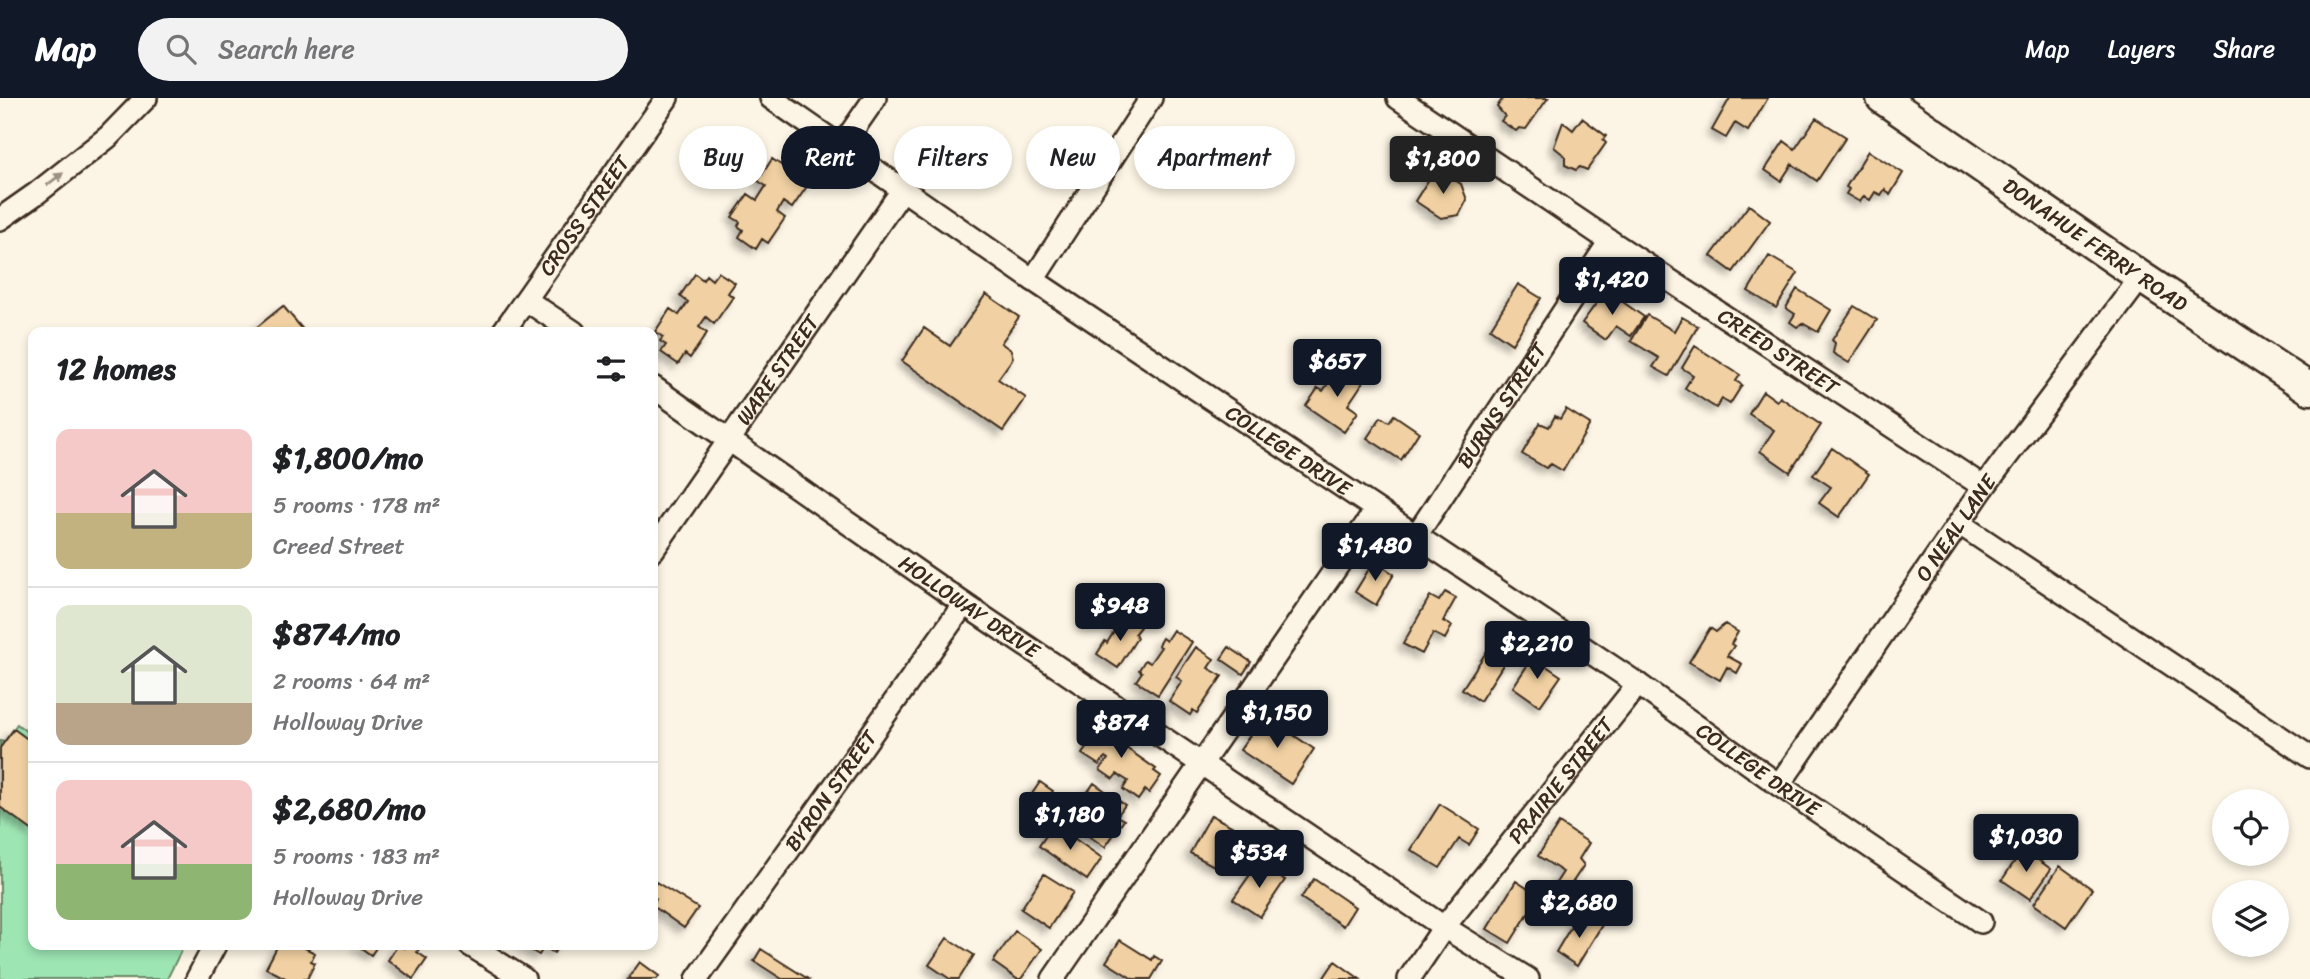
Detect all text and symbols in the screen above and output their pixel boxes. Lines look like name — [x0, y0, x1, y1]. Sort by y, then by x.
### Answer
search box — [138, 18, 628, 81]
text: Map — [35, 20, 96, 78]
text: Search here — [218, 26, 355, 72]
text: Map — [2025, 28, 2070, 70]
text: Layers — [2108, 28, 2175, 70]
text: Share — [2213, 28, 2275, 70]
icon: search — [162, 30, 200, 68]
chip: Buy — [679, 126, 767, 189]
chip: Rent — [781, 126, 880, 189]
chip: Filters — [894, 126, 1012, 189]
chip: New — [1026, 126, 1120, 189]
chip: Apartment — [1134, 126, 1295, 189]
pin: $1,800 — [1386, 136, 1500, 196]
text: $1,800 — [1406, 138, 1480, 179]
street label: CROSS STREET — [529, 146, 641, 284]
street label: DONAHUE FERRY ROAD — [1995, 168, 2196, 322]
one-way arrow — [46, 172, 65, 186]
pin: $1,420 — [1555, 258, 1669, 317]
text: $1,420 — [1575, 259, 1649, 300]
street label: CREED STREET — [1710, 298, 1848, 406]
street label: WARE STREET — [726, 305, 831, 433]
street label: BURNS STREET — [1446, 333, 1558, 476]
pin: $657 — [1296, 340, 1378, 399]
text: $657 — [1309, 341, 1365, 382]
text: 12 homes — [56, 342, 176, 396]
icon: filters — [592, 350, 630, 388]
street label: COLLEGE DRIVE — [1217, 394, 1360, 507]
text: $1,800/mo — [273, 431, 423, 485]
icon: home — [112, 457, 196, 541]
street label: O NEAL LANE — [1905, 465, 2007, 590]
text: 5 rooms · 178 m² — [273, 485, 441, 526]
pin: $1,480 — [1318, 524, 1432, 583]
text: $1,480 — [1338, 525, 1412, 566]
text: Creed Street — [273, 526, 405, 567]
street label: HOLLOWAY DRIVE — [890, 545, 1049, 670]
pin: $948 — [1079, 584, 1161, 643]
text: $948 — [1091, 585, 1149, 626]
text: $874/mo — [273, 607, 400, 661]
pin: $2,210 — [1480, 622, 1594, 681]
text: $2,210 — [1501, 623, 1573, 664]
icon: home — [112, 633, 196, 717]
text: 2 rooms · 64 m² — [273, 661, 430, 702]
pin: $1,150 — [1220, 690, 1334, 750]
text: $1,150 — [1242, 692, 1312, 733]
pin: $874 — [1080, 700, 1162, 760]
text: Holloway Drive — [273, 702, 423, 743]
text: $874 — [1093, 702, 1149, 743]
street label: PRAIRIE STREET — [1498, 708, 1625, 853]
street label: COLLEGE DRIVE — [1688, 712, 1830, 828]
street label: BYRON STREET — [774, 720, 889, 860]
text: $2,680/mo — [273, 782, 426, 836]
map controls — [2212, 789, 2289, 957]
button: locate — [2212, 789, 2289, 866]
pin: $1,180 — [1013, 792, 1127, 852]
text: $1,180 — [1035, 794, 1105, 835]
icon: home — [112, 808, 196, 892]
pin: $1,030 — [1969, 814, 2083, 874]
text: $1,030 — [1989, 816, 2063, 857]
pin: $534 — [1218, 830, 1300, 890]
text: $534 — [1231, 832, 1287, 873]
text: 5 rooms · 183 m² — [273, 836, 440, 877]
text: Holloway Drive — [273, 877, 423, 918]
pin: $2,680 — [1522, 880, 1636, 940]
button: layers — [2212, 880, 2289, 957]
text: $2,680 — [1541, 882, 1617, 923]

